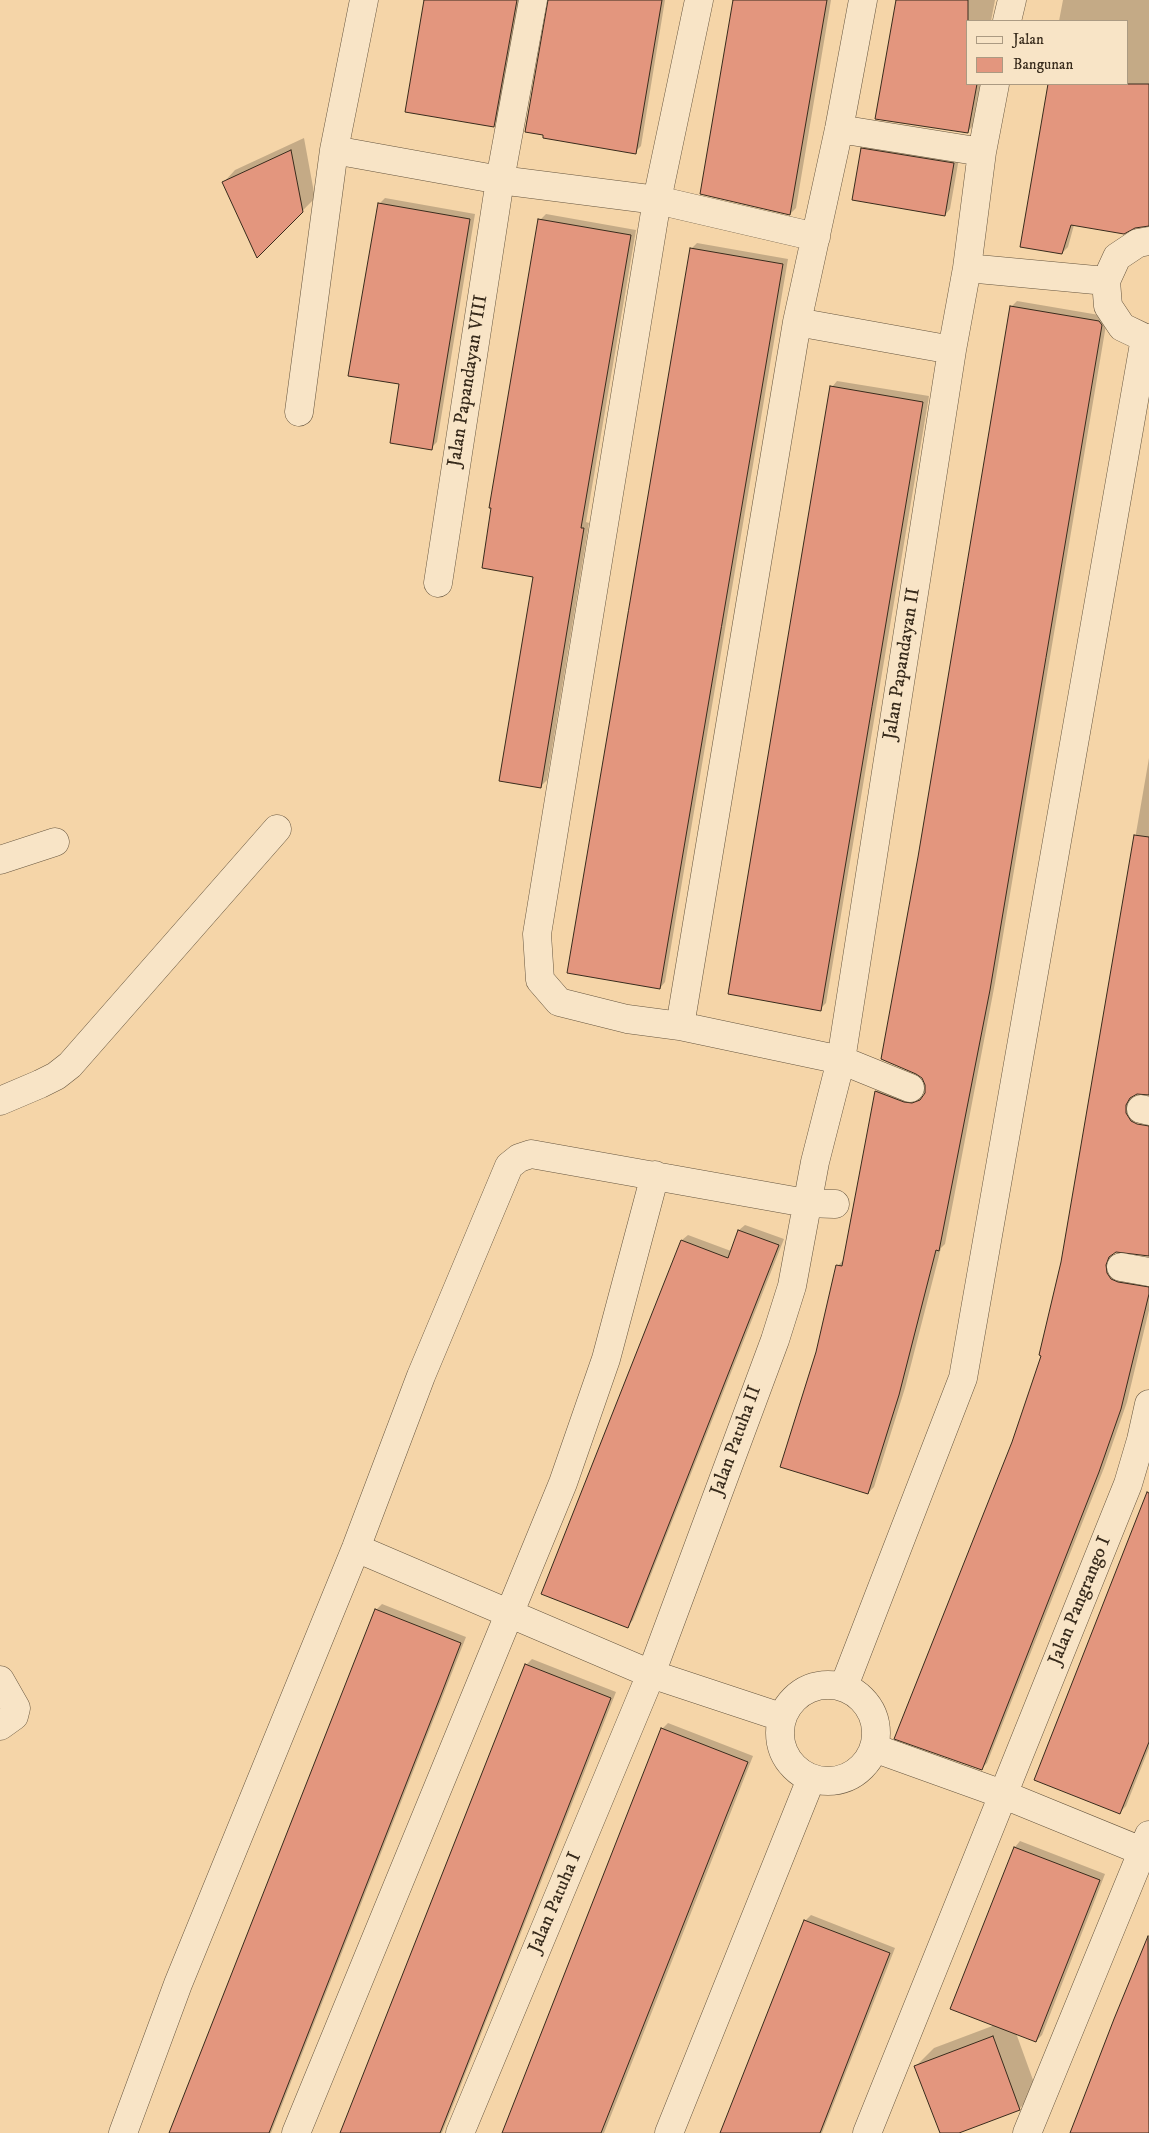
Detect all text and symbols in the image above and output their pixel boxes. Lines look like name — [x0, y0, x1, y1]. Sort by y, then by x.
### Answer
legend — [966, 20, 1129, 85]
text: Jalan — [1013, 30, 1044, 49]
text: Bangunan — [1013, 55, 1073, 74]
street label: Jalan Papandayan VIII — [444, 293, 494, 469]
street label: Jalan Papandayan II — [880, 586, 926, 742]
street label: Jalan Patuha II — [707, 1383, 767, 1499]
street label: Jalan Pangrango I — [1045, 1533, 1117, 1669]
street label: Jalan Patuha I — [525, 1849, 587, 1957]

